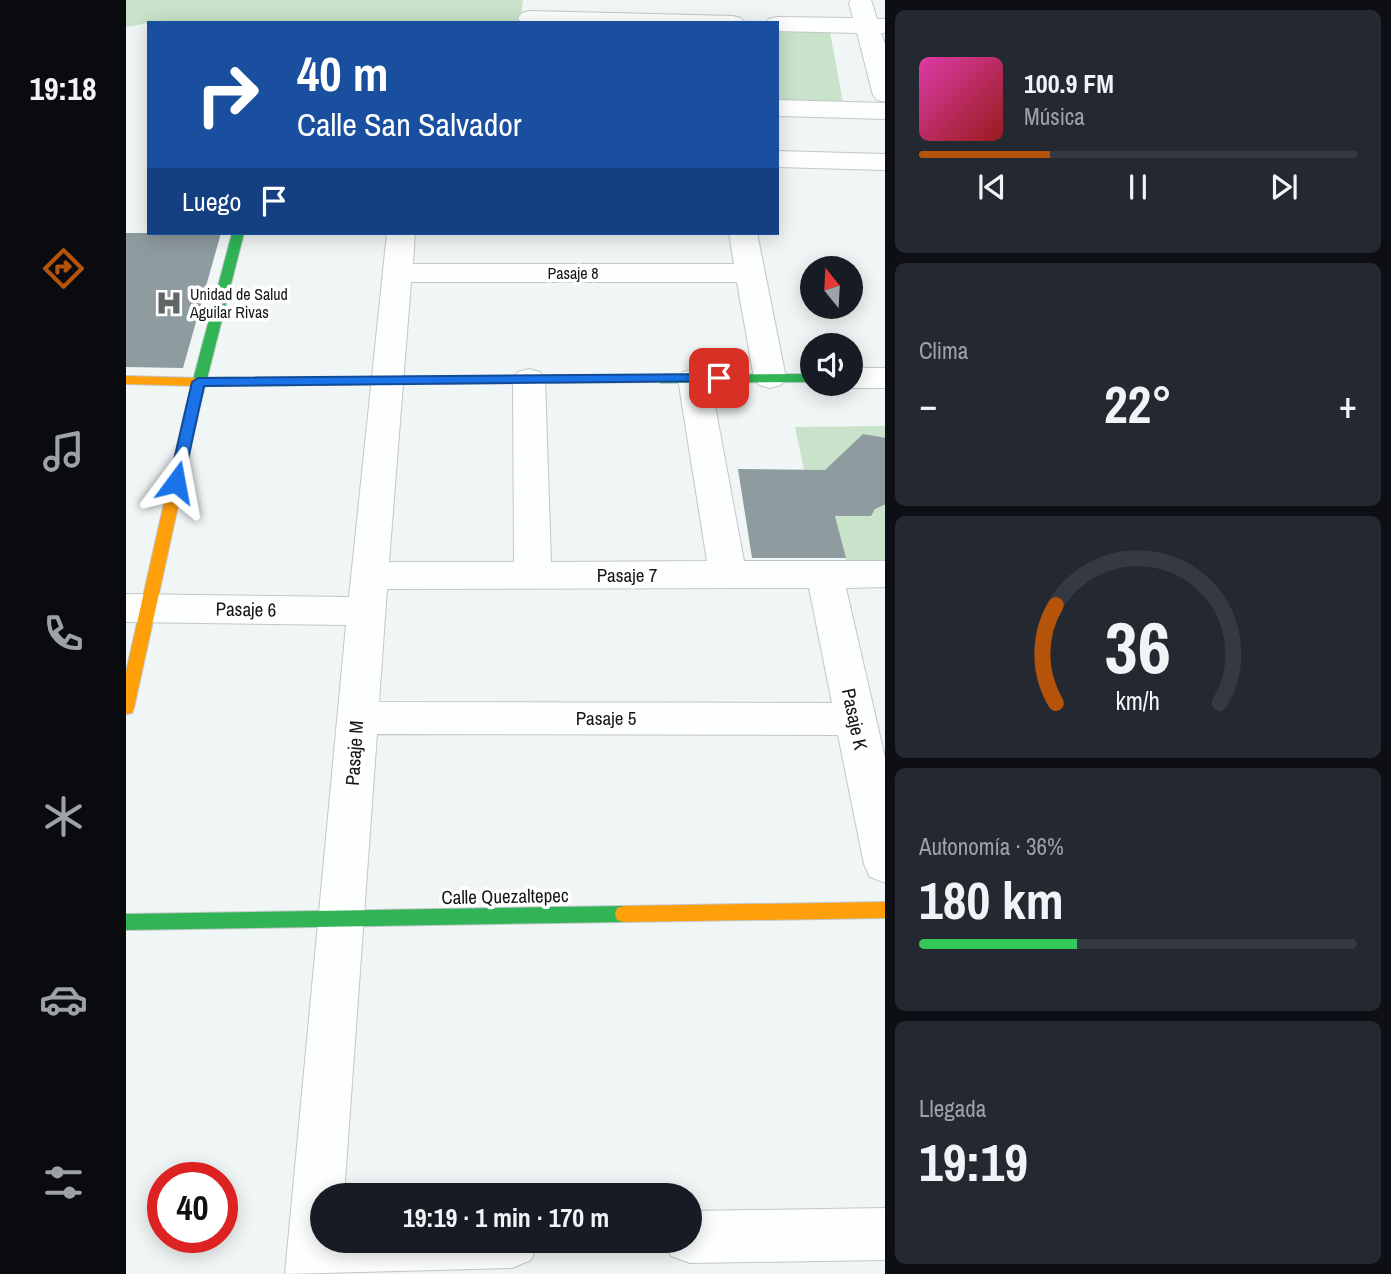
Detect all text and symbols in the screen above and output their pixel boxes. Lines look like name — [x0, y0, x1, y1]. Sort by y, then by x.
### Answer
text: 40 m — [297, 40, 389, 106]
icon: right — [182, 49, 273, 140]
text: 100.9 FM — [1024, 66, 1114, 101]
text: 19:18 — [29, 67, 97, 110]
text: Música — [1024, 101, 1085, 132]
text: Calle San Salvador — [297, 103, 522, 146]
icon: previous — [973, 168, 1011, 206]
icon: pause — [1119, 168, 1157, 206]
icon: next — [1265, 168, 1303, 206]
icon: arrive — [255, 182, 293, 220]
text: Luego — [182, 184, 241, 219]
icon: directions — [39, 244, 88, 293]
north arrow — [800, 256, 863, 318]
map controls — [800, 256, 863, 396]
street label: Pasaje 8 — [547, 262, 599, 284]
place label: Unidad de Salud Aguilar Rivas — [189, 283, 288, 323]
hospital icon: Unidad de Salud Aguilar Rivas — [154, 288, 184, 318]
button: sound — [800, 333, 863, 396]
text: Clima — [919, 335, 968, 366]
pin — [689, 348, 749, 408]
icon: arrive — [700, 359, 738, 397]
text: 22° — [1104, 369, 1172, 439]
text: − — [919, 379, 937, 430]
text: + — [1339, 379, 1357, 430]
icon: music — [39, 427, 88, 476]
position arrow — [139, 445, 213, 519]
street label: Pasaje 7 — [597, 562, 658, 588]
street label: Pasaje 6 — [215, 595, 277, 623]
text: 36 — [1105, 598, 1171, 696]
icon: phone — [39, 609, 88, 658]
text: km/h — [1116, 684, 1160, 718]
street label: Pasaje K — [836, 686, 874, 753]
street label: Pasaje 5 — [576, 705, 637, 731]
street label: Pasaje M — [339, 720, 369, 786]
icon: climate — [39, 792, 88, 841]
text: Autonomía · 36% — [919, 831, 1064, 862]
text: 180 km — [919, 865, 1064, 935]
street label: Calle Quezaltepec — [441, 882, 569, 910]
icon: car — [39, 975, 88, 1024]
text: Llegada — [919, 1093, 986, 1124]
text: 19:19 — [919, 1127, 1028, 1197]
icon: filters — [39, 1158, 88, 1207]
speed limit sign: 40 — [147, 1162, 238, 1253]
text: 19:19 · 1 min · 170 m — [403, 1200, 609, 1235]

